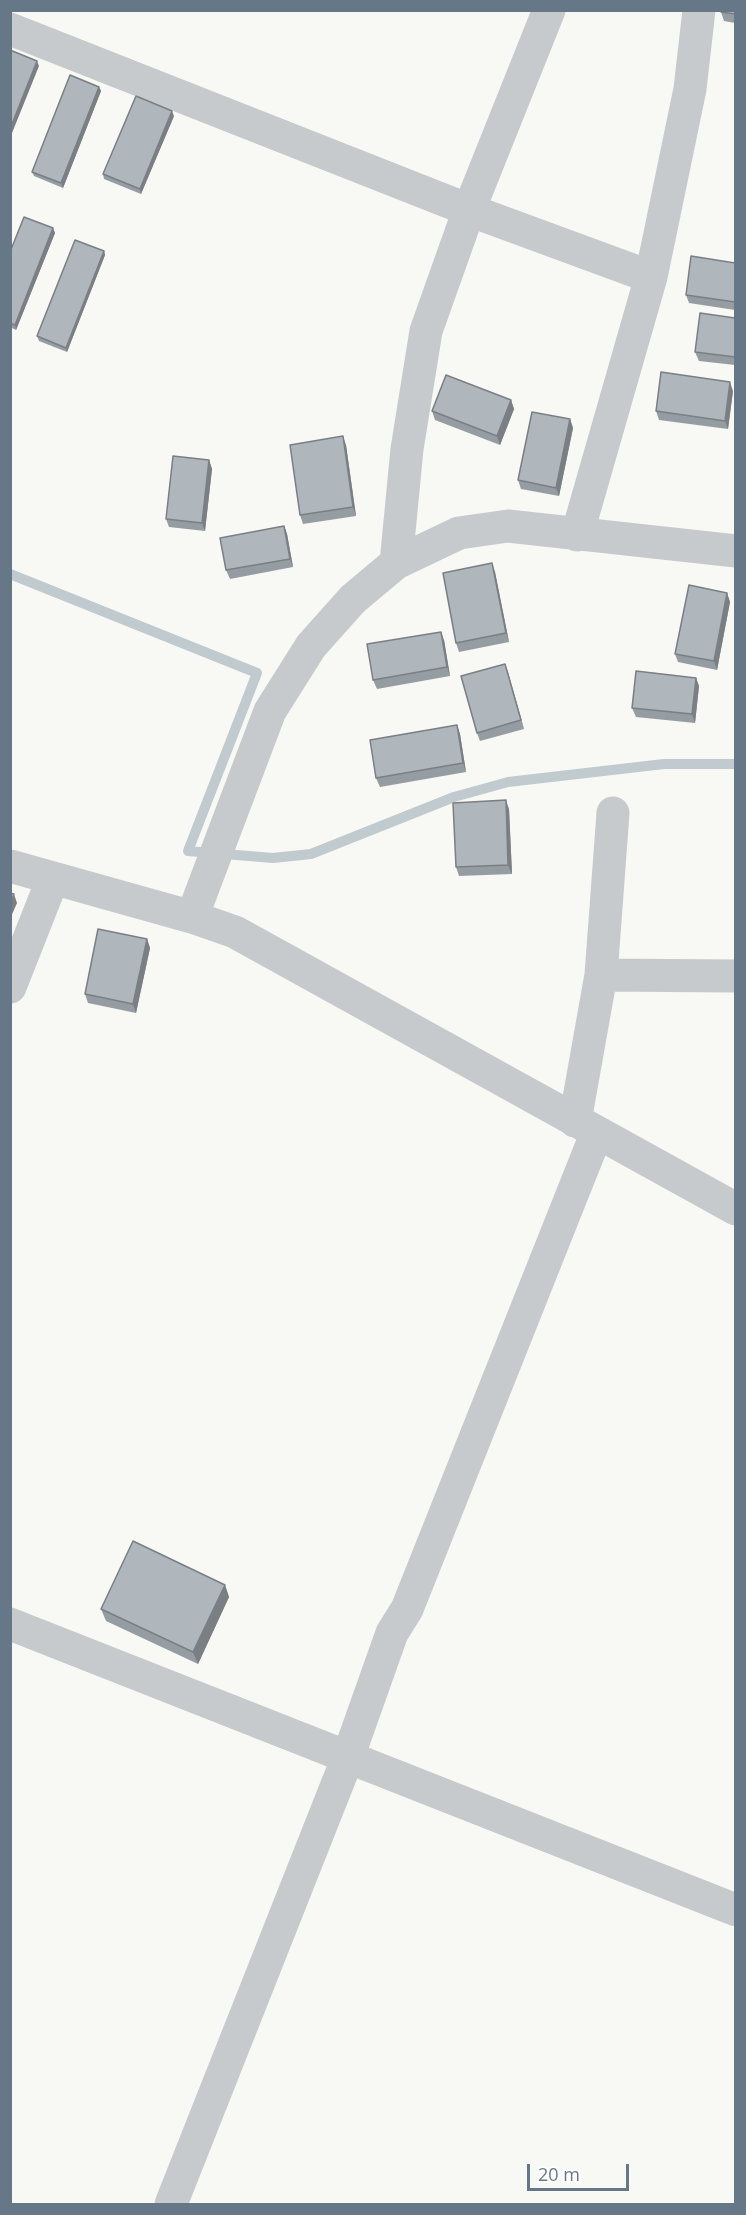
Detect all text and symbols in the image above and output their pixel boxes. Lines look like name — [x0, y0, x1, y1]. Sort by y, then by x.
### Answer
scale bar — [530, 2152, 632, 2190]
text: 20 m — [538, 2162, 580, 2186]

